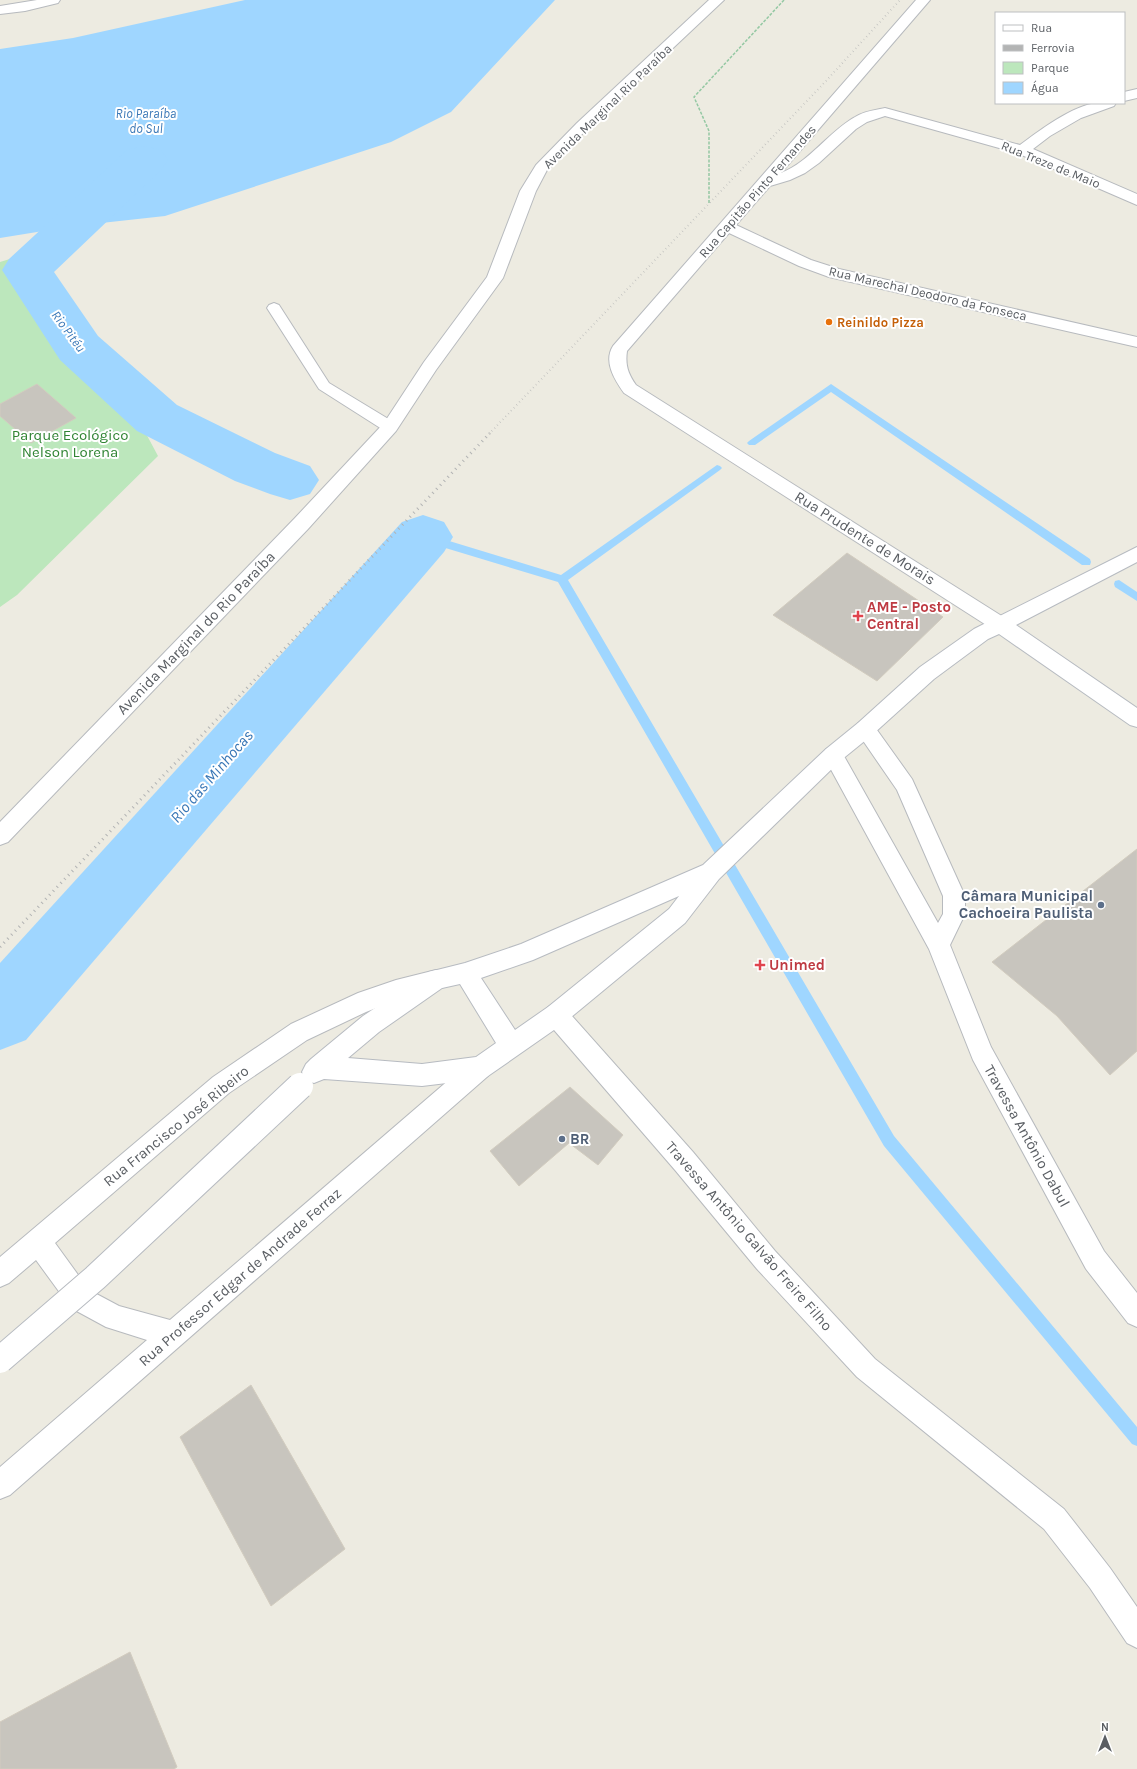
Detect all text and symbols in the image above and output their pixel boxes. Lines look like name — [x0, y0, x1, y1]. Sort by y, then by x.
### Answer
legend — [995, 12, 1125, 104]
text: Rua — [1031, 21, 1052, 35]
street label: Avenida Marginal Rio Paraíba — [540, 41, 675, 172]
text: Ferrovia — [1031, 41, 1075, 55]
text: Parque — [1031, 61, 1069, 75]
text: Água — [1031, 80, 1059, 95]
water label: Rio Paraíba do Sul — [116, 106, 177, 136]
street label: Rua Capitão Pinto Fernandes — [696, 122, 819, 261]
street label: Rua Treze de Maio — [999, 138, 1103, 191]
street label: Rua Marechal Deodoro da Fonseca — [827, 263, 1028, 324]
water label: Rio Pitéu — [49, 308, 89, 355]
place label: Reinildo Pizza — [837, 315, 924, 330]
marker: Reinildo Pizza — [824, 317, 834, 327]
park label: Parque Ecológico Nelson Lorena — [12, 426, 128, 461]
street label: Rua Prudente de Morais — [791, 487, 939, 589]
street label: Avenida Marginal do Rio Paraíba — [113, 548, 279, 718]
place label: AME - Posto Central — [867, 598, 951, 633]
marker: AME - Posto Central — [852, 610, 864, 622]
water label: Rio das Minhocas — [166, 726, 257, 827]
place label: Câmara Municipal Cachoeira Paulista — [959, 887, 1093, 922]
marker: Câmara Municipal Cachoeira Paulista — [1096, 900, 1106, 910]
place label: Unimed — [769, 956, 825, 974]
marker: Unimed — [754, 959, 766, 971]
street label: Rua Francisco José Ribeiro — [100, 1062, 252, 1190]
street label: Travessa Antônio Dabul — [980, 1062, 1074, 1210]
place label: BR — [570, 1130, 589, 1148]
marker: BR — [557, 1134, 567, 1144]
street label: Travessa Antônio Galvão Freire Filho — [662, 1138, 836, 1334]
street label: Rua Professor Edgar de Andrade Ferraz — [135, 1184, 345, 1370]
north arrow — [1085, 1717, 1125, 1757]
text: N — [1101, 1721, 1109, 1734]

